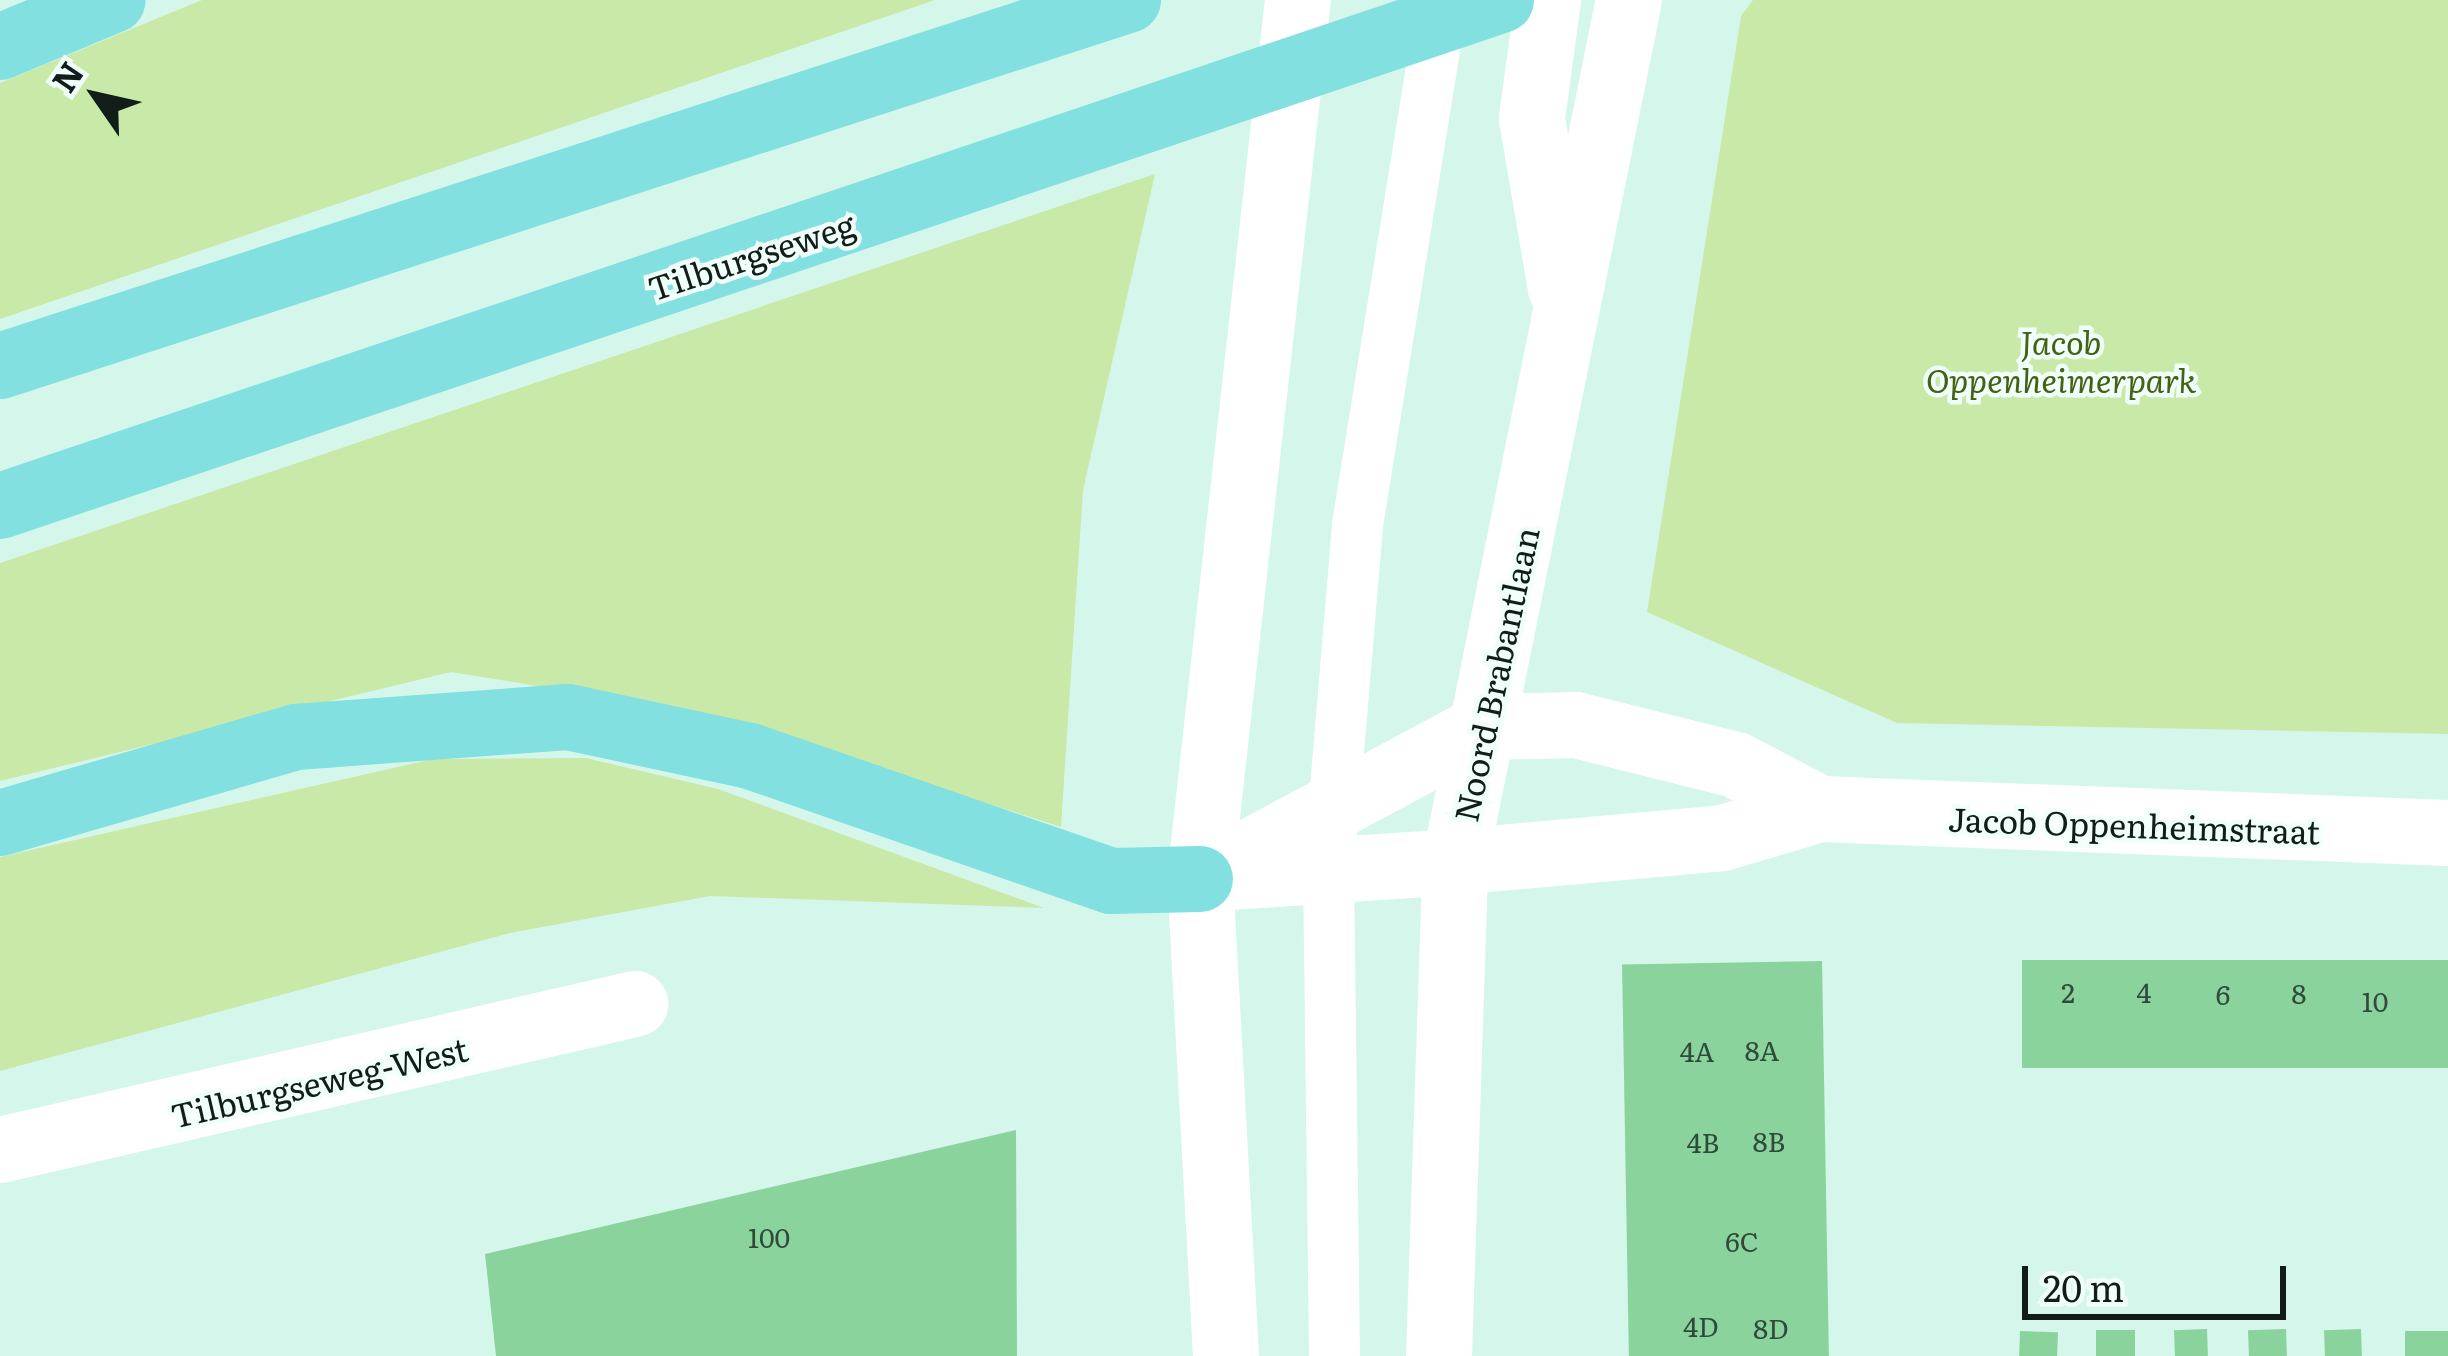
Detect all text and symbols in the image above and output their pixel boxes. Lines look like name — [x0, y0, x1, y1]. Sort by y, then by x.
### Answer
north arrow — [36, 36, 156, 156]
text: N — [38, 50, 94, 101]
street label: Tilburgseweg — [642, 203, 860, 307]
park label: Jacob Oppenheimerpark — [1926, 321, 2196, 399]
street label: Noord Brabantlaan — [1444, 523, 1546, 825]
street label: Jacob Oppenheimstraat — [1947, 798, 2321, 850]
house number: 2 — [2061, 976, 2075, 1008]
house number: 4 — [2137, 976, 2151, 1008]
house number: 8 — [2292, 977, 2306, 1009]
house number: 6 — [2216, 978, 2230, 1010]
house number: 10 — [2362, 985, 2388, 1017]
street label: Tilburgseweg-West — [167, 1028, 471, 1134]
house number: 8A — [1745, 1034, 1779, 1066]
house number: 4A — [1680, 1035, 1714, 1067]
house number: 8B — [1753, 1125, 1785, 1157]
house number: 4B — [1687, 1126, 1719, 1158]
house number: 100 — [748, 1221, 790, 1253]
house number: 6C — [1725, 1225, 1759, 1257]
scale bar — [2028, 1242, 2292, 1316]
text: 20 m — [2043, 1260, 2124, 1313]
house number: 4D — [1683, 1310, 1719, 1342]
house number: 8D — [1753, 1312, 1789, 1344]

